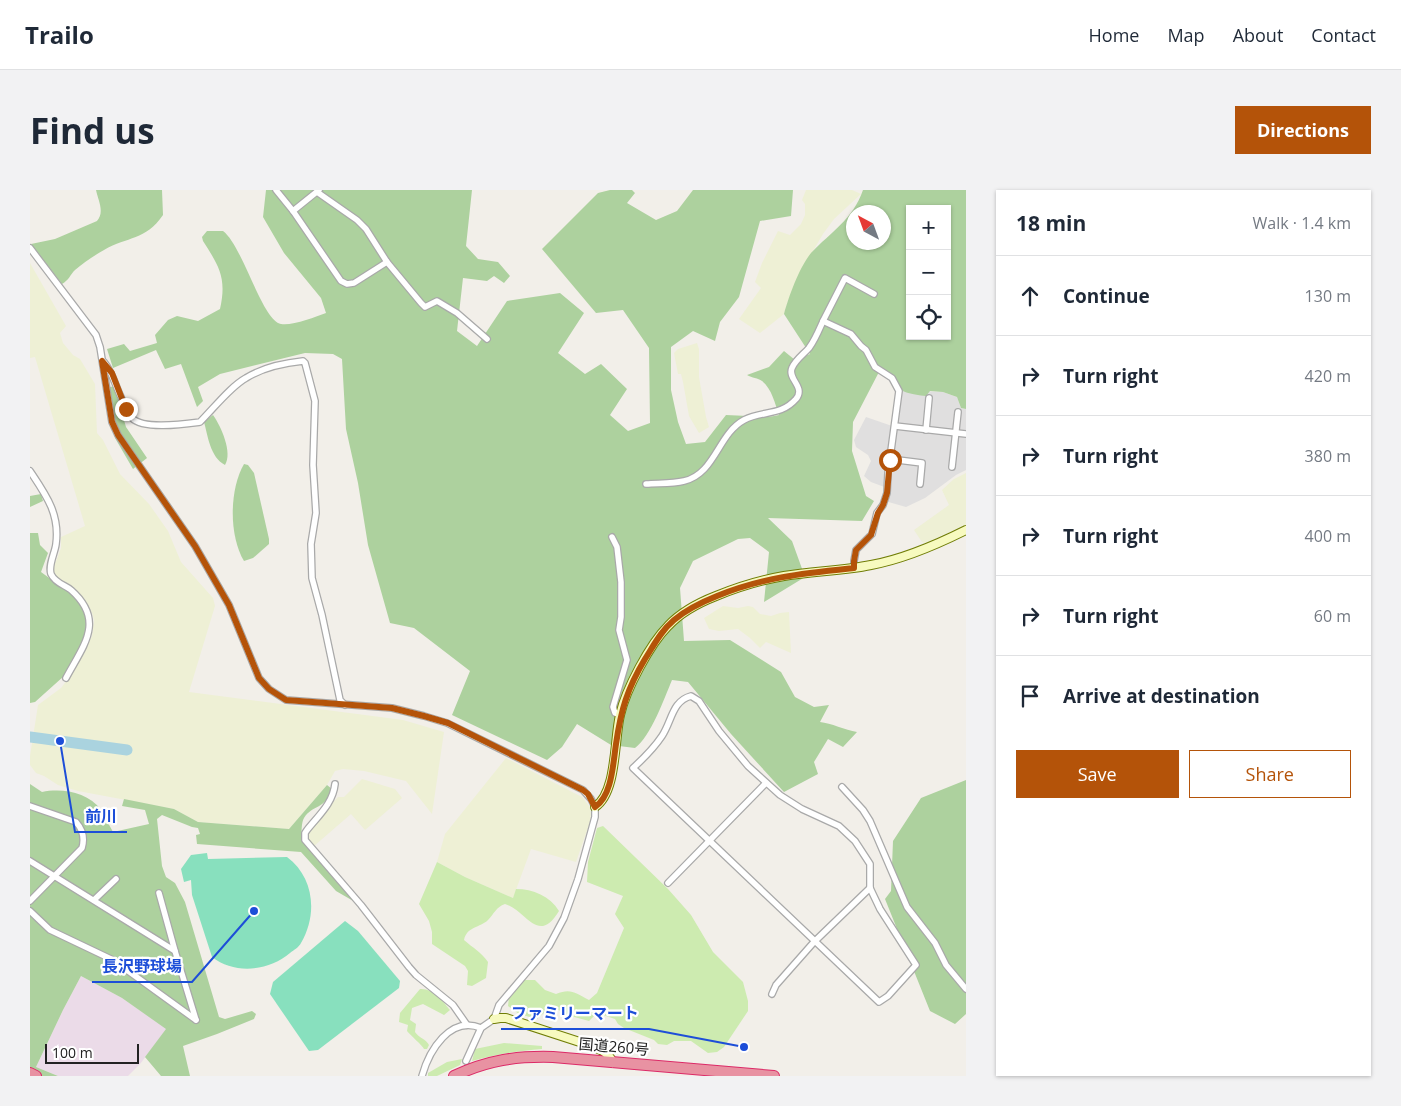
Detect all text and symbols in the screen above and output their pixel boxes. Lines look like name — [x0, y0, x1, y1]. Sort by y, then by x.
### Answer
text: Trailo — [25, 18, 94, 51]
text: Home — [1089, 23, 1139, 47]
text: Map — [1167, 23, 1205, 47]
text: About — [1233, 23, 1283, 47]
text: Contact — [1311, 23, 1376, 47]
button: Directions — [1235, 106, 1371, 154]
text: Find us — [30, 107, 155, 154]
north arrow — [846, 205, 891, 250]
map controls — [906, 205, 951, 340]
button: + — [906, 205, 951, 250]
text: 18 min — [1016, 209, 1086, 237]
text: Walk · 1.4 km — [1253, 212, 1351, 234]
button: − — [906, 250, 951, 295]
icon: ahead — [1016, 282, 1044, 310]
text: Continue — [1063, 283, 1150, 309]
text: 130 m — [1305, 285, 1351, 307]
button: locate — [906, 295, 951, 340]
icon: right — [1016, 362, 1044, 390]
text: Turn right — [1063, 363, 1158, 389]
text: 420 m — [1305, 365, 1351, 387]
route end — [115, 398, 138, 421]
icon: right — [1016, 442, 1044, 470]
text: Turn right — [1063, 443, 1158, 469]
text: 380 m — [1305, 445, 1351, 467]
route start — [879, 449, 902, 472]
icon: right — [1016, 522, 1044, 550]
text: Turn right — [1063, 523, 1158, 549]
text: 400 m — [1305, 525, 1351, 547]
icon: right — [1016, 602, 1044, 630]
text: Turn right — [1063, 603, 1158, 629]
text: 60 m — [1314, 605, 1351, 627]
icon: arrive — [1016, 682, 1044, 710]
text: Arrive at destination — [1063, 683, 1260, 709]
button: Save — [1016, 750, 1179, 798]
button: Share — [1189, 750, 1351, 798]
callout: 前川 — [75, 801, 127, 832]
text: 前川 — [85, 805, 117, 827]
callout: 長沢野球場 — [92, 951, 192, 982]
text: 長沢野球場 — [102, 955, 182, 977]
callout: ファミリーマート — [501, 998, 649, 1029]
text: ファミリーマート — [511, 1002, 639, 1024]
street label: 国道260号 — [578, 1033, 650, 1059]
scale bar — [45, 1041, 139, 1064]
text: 100 m — [52, 1043, 93, 1062]

